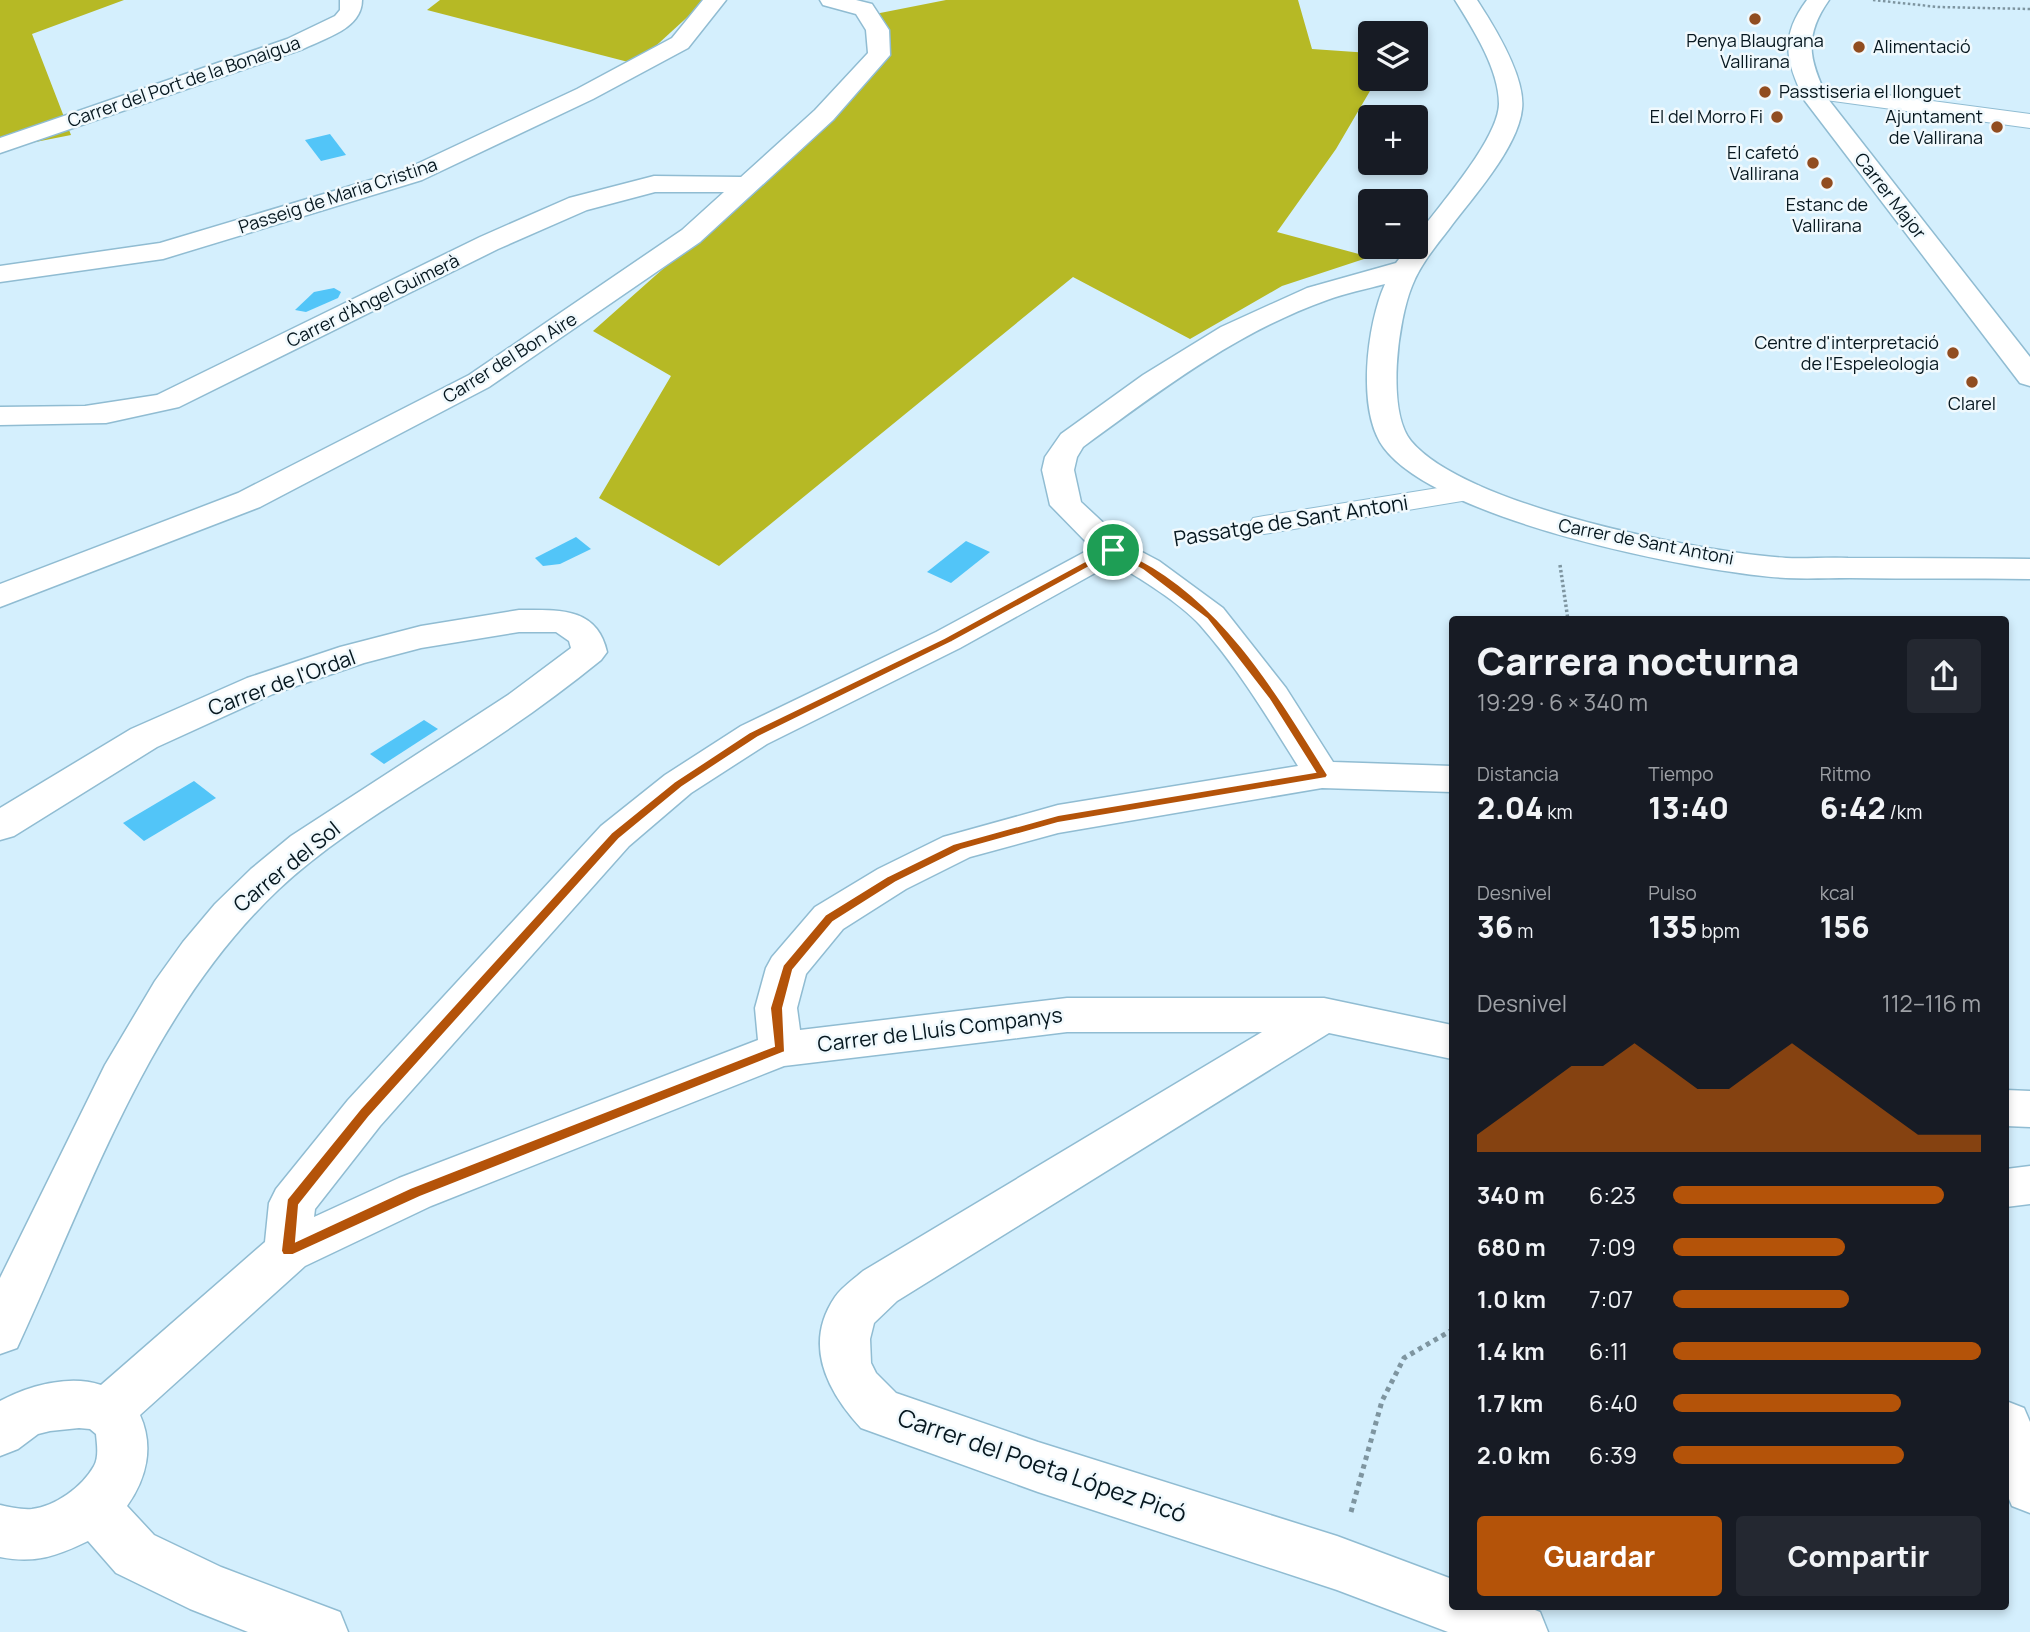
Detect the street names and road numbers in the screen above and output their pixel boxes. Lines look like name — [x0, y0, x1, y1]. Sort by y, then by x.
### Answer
street label: Carrer del Port de la Bonaigua — [64, 30, 303, 132]
street label: Carrer Major — [1850, 147, 1932, 244]
street label: Passeig de Maria Cristina — [235, 152, 440, 239]
street label: Carrer d'Àngel Guimerà — [282, 248, 463, 352]
street label: Carrer del Bon Aire — [438, 306, 581, 408]
street label: Passatge de Sant Antoni — [1172, 488, 1410, 552]
street label: Carrer de Sant Antoni — [1556, 512, 1736, 570]
street label: Carrer de l'Ordal — [204, 642, 359, 722]
street label: Carrer del Sol — [227, 815, 346, 918]
street label: Carrer de Lluís Companys — [816, 1000, 1064, 1058]
street label: Carrer del Poeta López Picó — [894, 1400, 1191, 1530]

